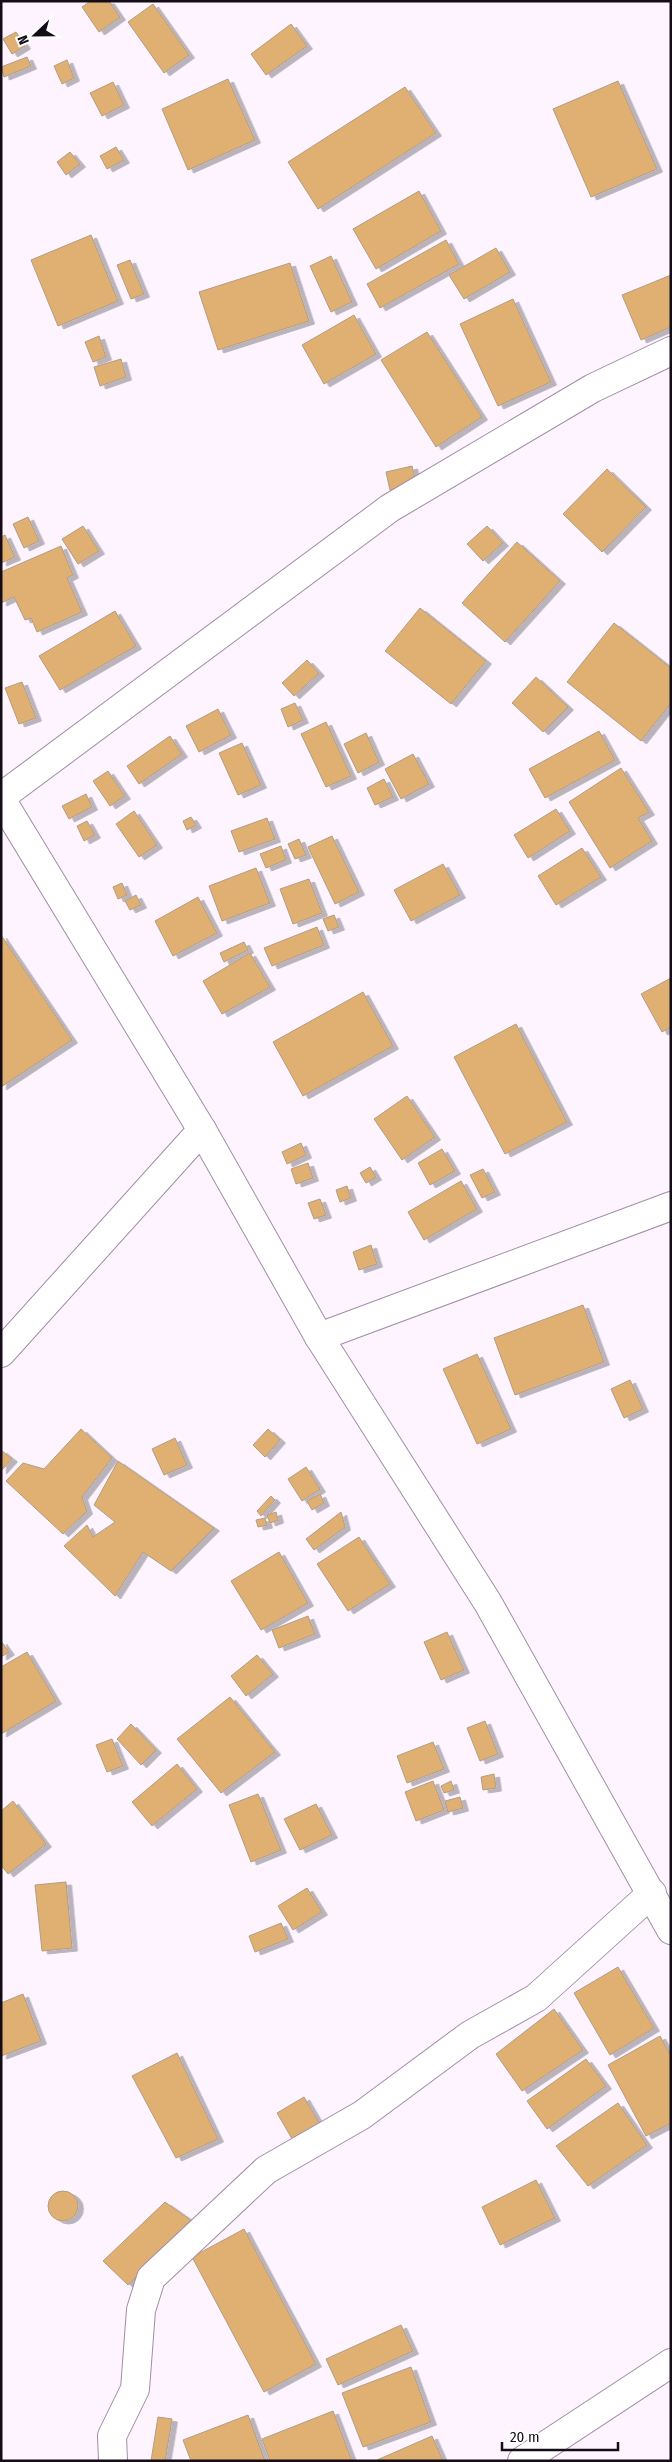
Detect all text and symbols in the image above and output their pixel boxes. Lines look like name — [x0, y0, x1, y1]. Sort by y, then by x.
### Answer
north arrow — [10, 10, 60, 60]
text: N — [14, 33, 33, 47]
scale bar — [502, 2420, 618, 2452]
text: 20 m — [510, 2428, 540, 2446]

